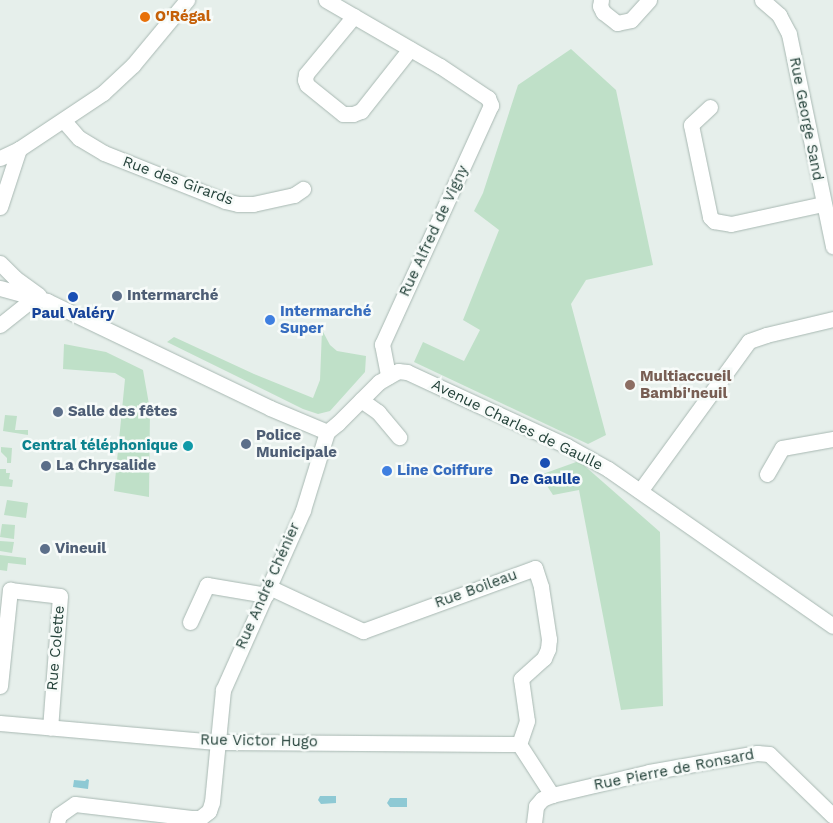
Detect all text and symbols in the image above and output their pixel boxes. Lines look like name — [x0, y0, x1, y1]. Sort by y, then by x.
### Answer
place label: O'Régal — [155, 8, 211, 26]
marker: O'Régal — [139, 11, 151, 23]
street label: Rue George Sand — [785, 56, 827, 182]
street label: Rue des Girards — [120, 153, 236, 209]
street label: Rue Alfred de Vigny — [395, 162, 473, 300]
place label: Intermarché — [127, 287, 218, 305]
marker: Intermarché — [111, 290, 123, 302]
marker: Paul Valéry — [67, 291, 79, 303]
place label: Intermarché Super — [280, 302, 371, 337]
place label: Paul Valéry — [31, 305, 115, 323]
marker: Intermarché Super — [264, 314, 276, 326]
place label: Multiaccueil Bambi'neuil — [640, 367, 731, 402]
street label: Avenue Charles de Gaulle — [428, 376, 606, 474]
marker: Multiaccueil Bambi'neuil — [624, 379, 636, 391]
place label: Salle des fêtes — [68, 403, 177, 421]
marker: Salle des fêtes — [52, 406, 64, 418]
place label: Police Municipale — [256, 426, 337, 461]
place label: Central téléphonique — [21, 437, 178, 455]
marker: Police Municipale — [240, 438, 252, 450]
marker: Central téléphonique — [182, 440, 194, 452]
place label: La Chrysalide — [56, 457, 156, 475]
marker: De Gaulle — [539, 457, 551, 469]
marker: La Chrysalide — [40, 460, 52, 472]
place label: Line Coiffure — [397, 462, 493, 480]
marker: Line Coiffure — [381, 465, 393, 477]
place label: De Gaulle — [509, 471, 581, 489]
street label: Rue André Chénier — [232, 520, 304, 652]
place label: Vineuil — [55, 540, 106, 558]
marker: Vineuil — [39, 543, 51, 555]
street label: Rue Boileau — [432, 566, 520, 612]
street label: Rue Colette — [43, 605, 69, 691]
street label: Rue Victor Hugo — [200, 731, 318, 751]
street label: Rue Pierre de Ronsard — [592, 746, 756, 794]

